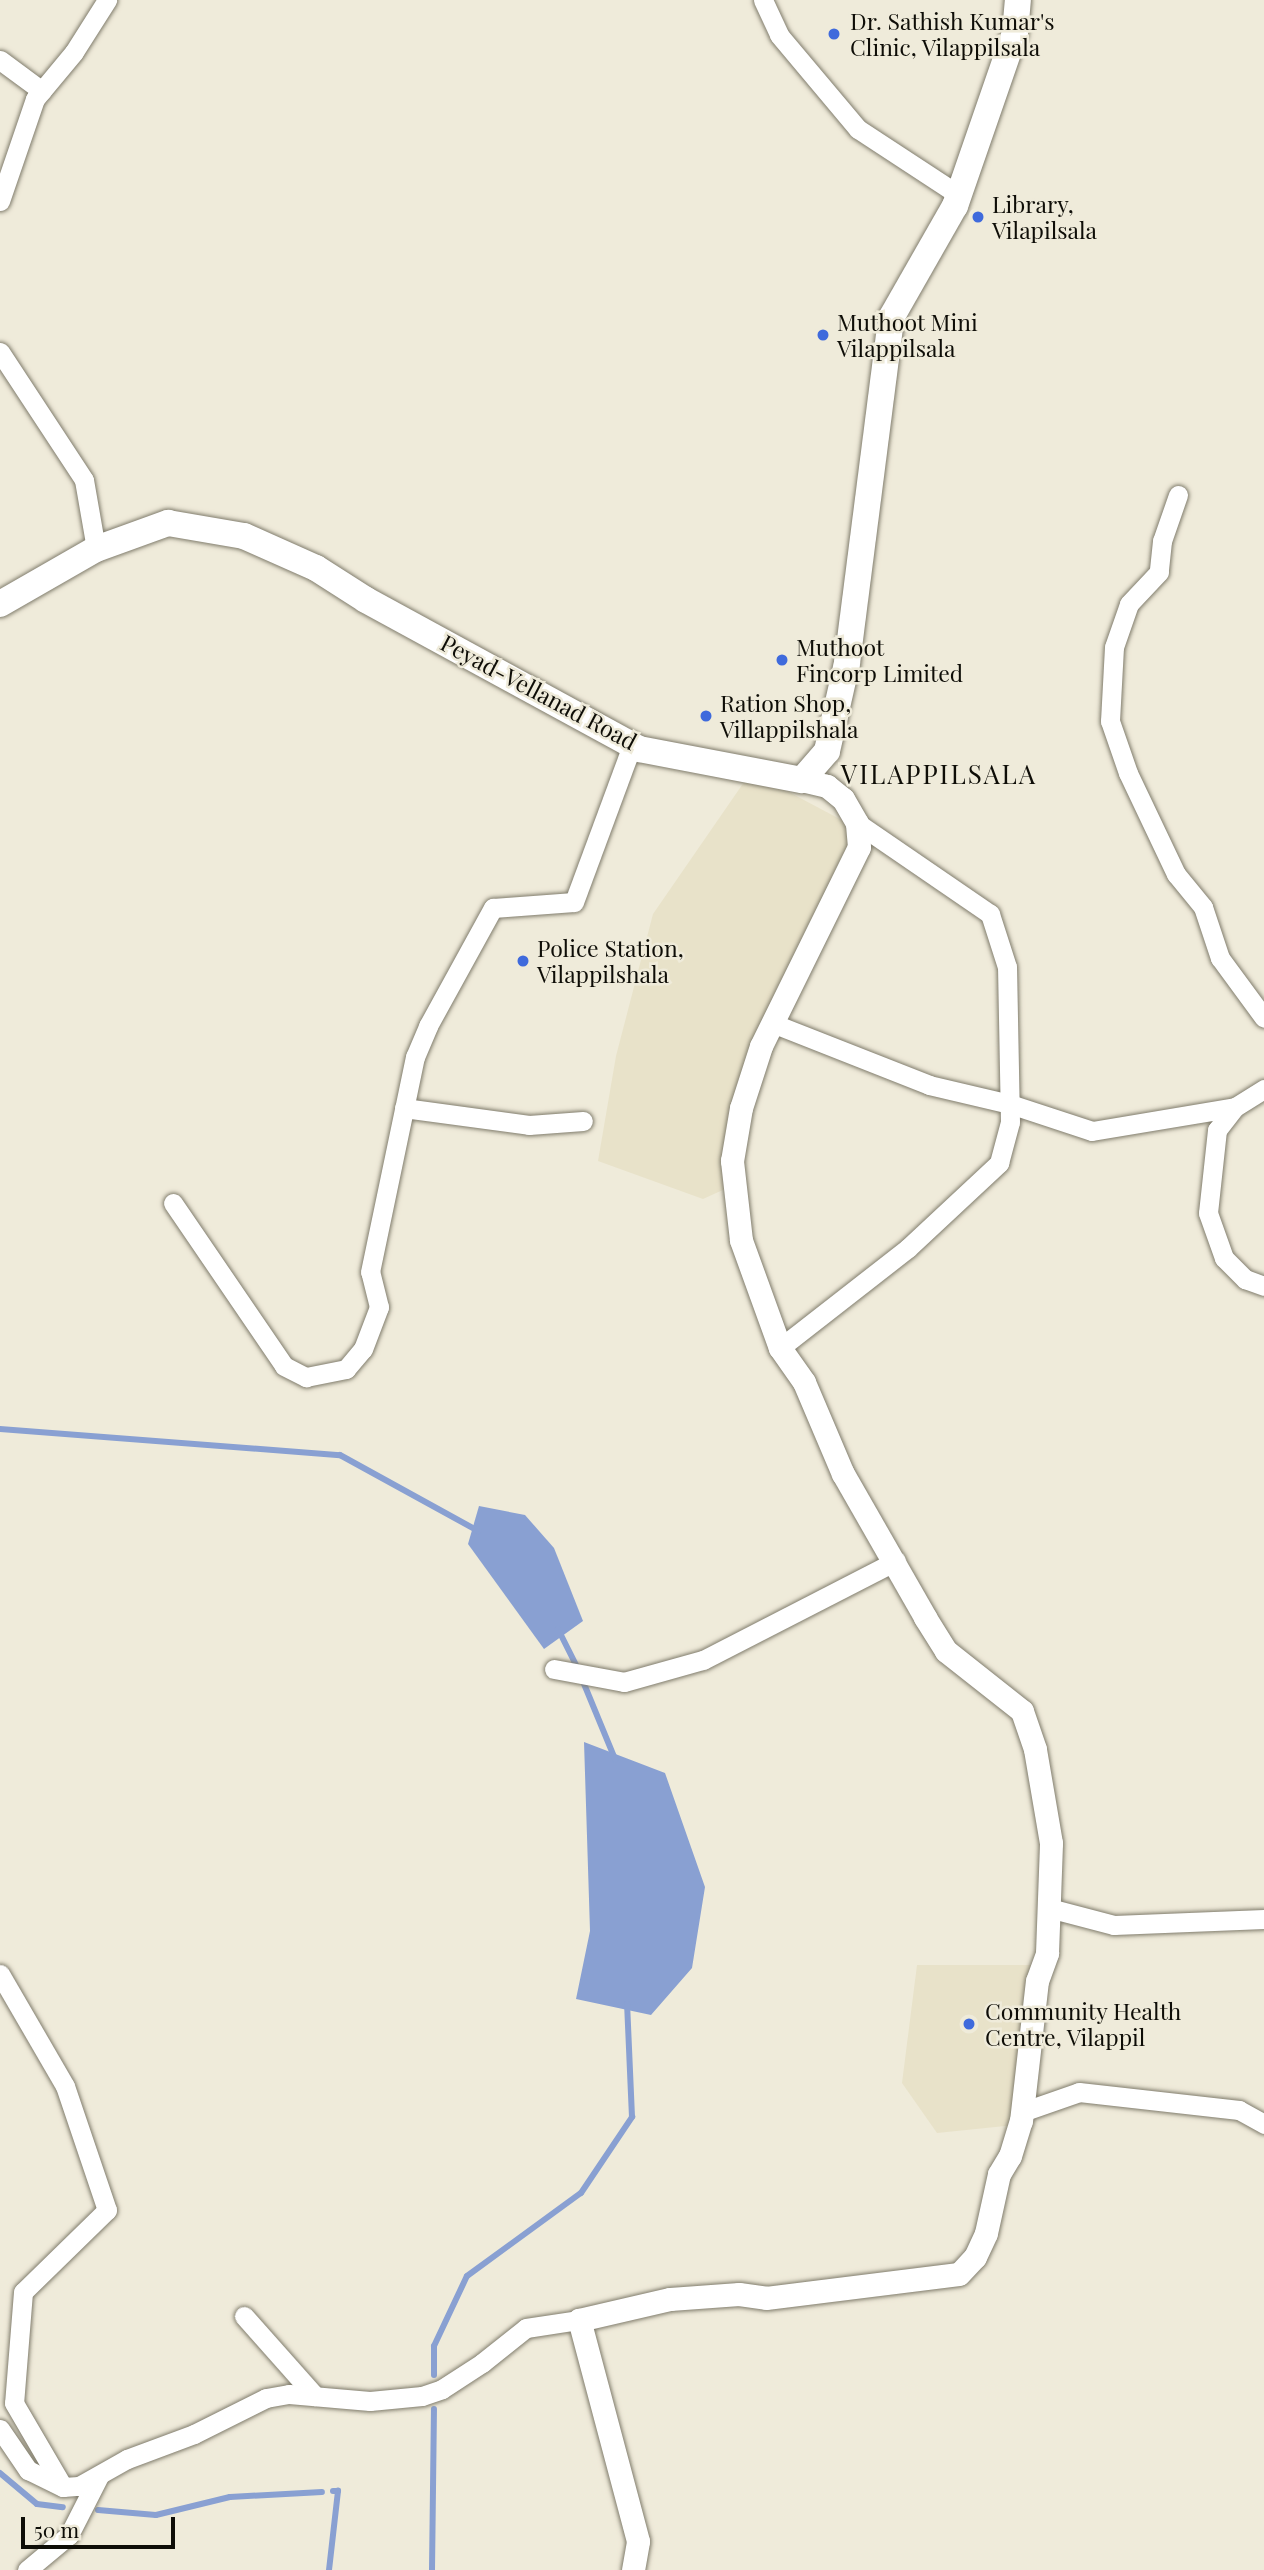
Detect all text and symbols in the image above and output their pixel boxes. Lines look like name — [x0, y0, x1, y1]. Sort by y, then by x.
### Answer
place label: Dr. Sathish Kumar's Clinic, Vilappilsala — [850, 7, 1055, 61]
marker: Dr. Sathish Kumar's Clinic, Vilappilsala — [824, 24, 844, 44]
place label: Library, Vilapilsala — [992, 190, 1097, 244]
marker: Library, Vilapilsala — [970, 209, 986, 225]
place label: Muthoot Mini Vilappilsala — [837, 308, 978, 362]
marker: Muthoot Mini Vilappilsala — [815, 327, 831, 343]
street label: Peyad-Vellanad Road — [436, 629, 642, 755]
place label: Muthoot Fincorp Limited — [796, 633, 963, 687]
marker: Muthoot Fincorp Limited — [774, 652, 790, 668]
place label: Ration Shop, Villappilshala — [720, 689, 859, 743]
marker: Ration Shop, Villappilshala — [698, 708, 714, 724]
district label: VILAPPILSALA — [842, 758, 1036, 790]
place label: Police Station, Vilappilshala — [537, 934, 684, 988]
marker: Police Station, Vilappilshala — [515, 953, 531, 969]
place label: Community Health Centre, Vilappil — [985, 1997, 1182, 2051]
marker: Community Health Centre, Vilappil — [959, 2014, 979, 2034]
scale bar — [24, 2504, 178, 2548]
text: 50 m — [34, 2515, 79, 2543]

